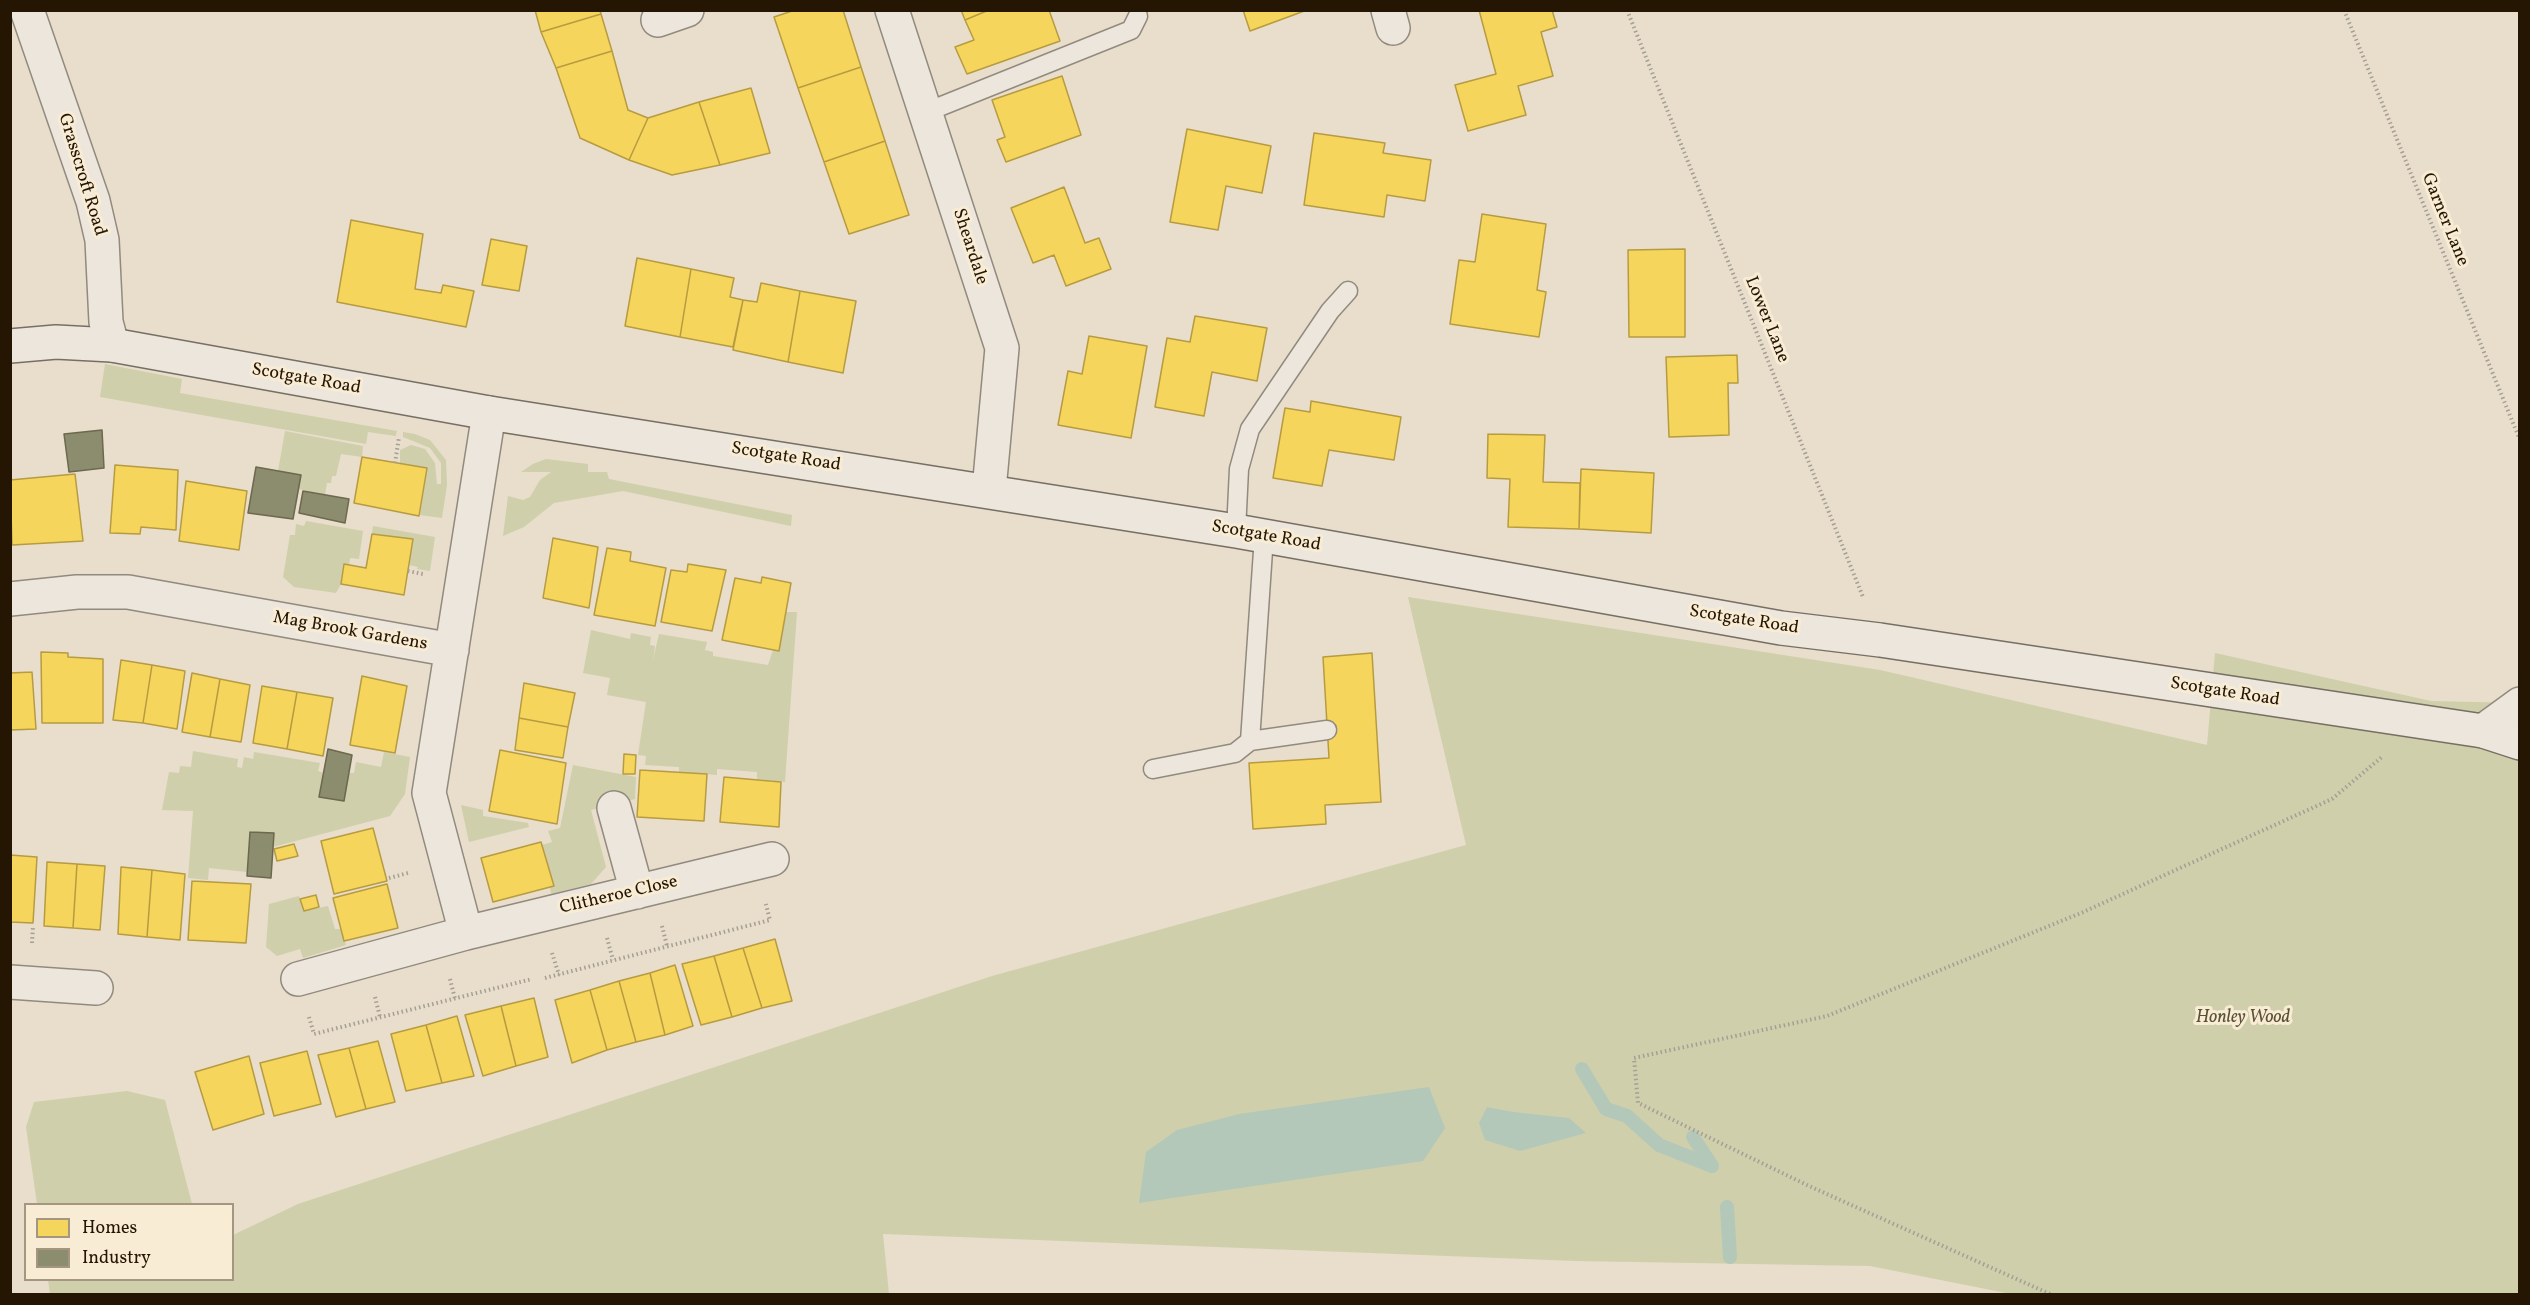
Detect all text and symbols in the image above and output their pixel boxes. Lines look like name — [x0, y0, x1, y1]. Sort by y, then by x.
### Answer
street label: Grasscroft Road — [52, 111, 110, 239]
street label: Garner Lane — [2416, 170, 2472, 270]
street label: Sheardale — [947, 206, 991, 288]
street label: Lower Lane — [1739, 274, 1793, 366]
street label: Scotgate Road — [250, 360, 362, 400]
street label: Scotgate Road — [730, 439, 842, 477]
street label: Scotgate Road — [1210, 517, 1322, 557]
street label: Scotgate Road — [1688, 602, 1800, 640]
street label: Mag Brook Gardens — [271, 608, 429, 656]
street label: Scotgate Road — [2169, 674, 2281, 712]
street label: Clitheroe Close — [558, 872, 680, 920]
park label: Honley Wood — [2196, 1008, 2290, 1030]
legend — [24, 1203, 234, 1281]
text: Homes — [82, 1216, 137, 1241]
text: Industry — [82, 1246, 151, 1271]

